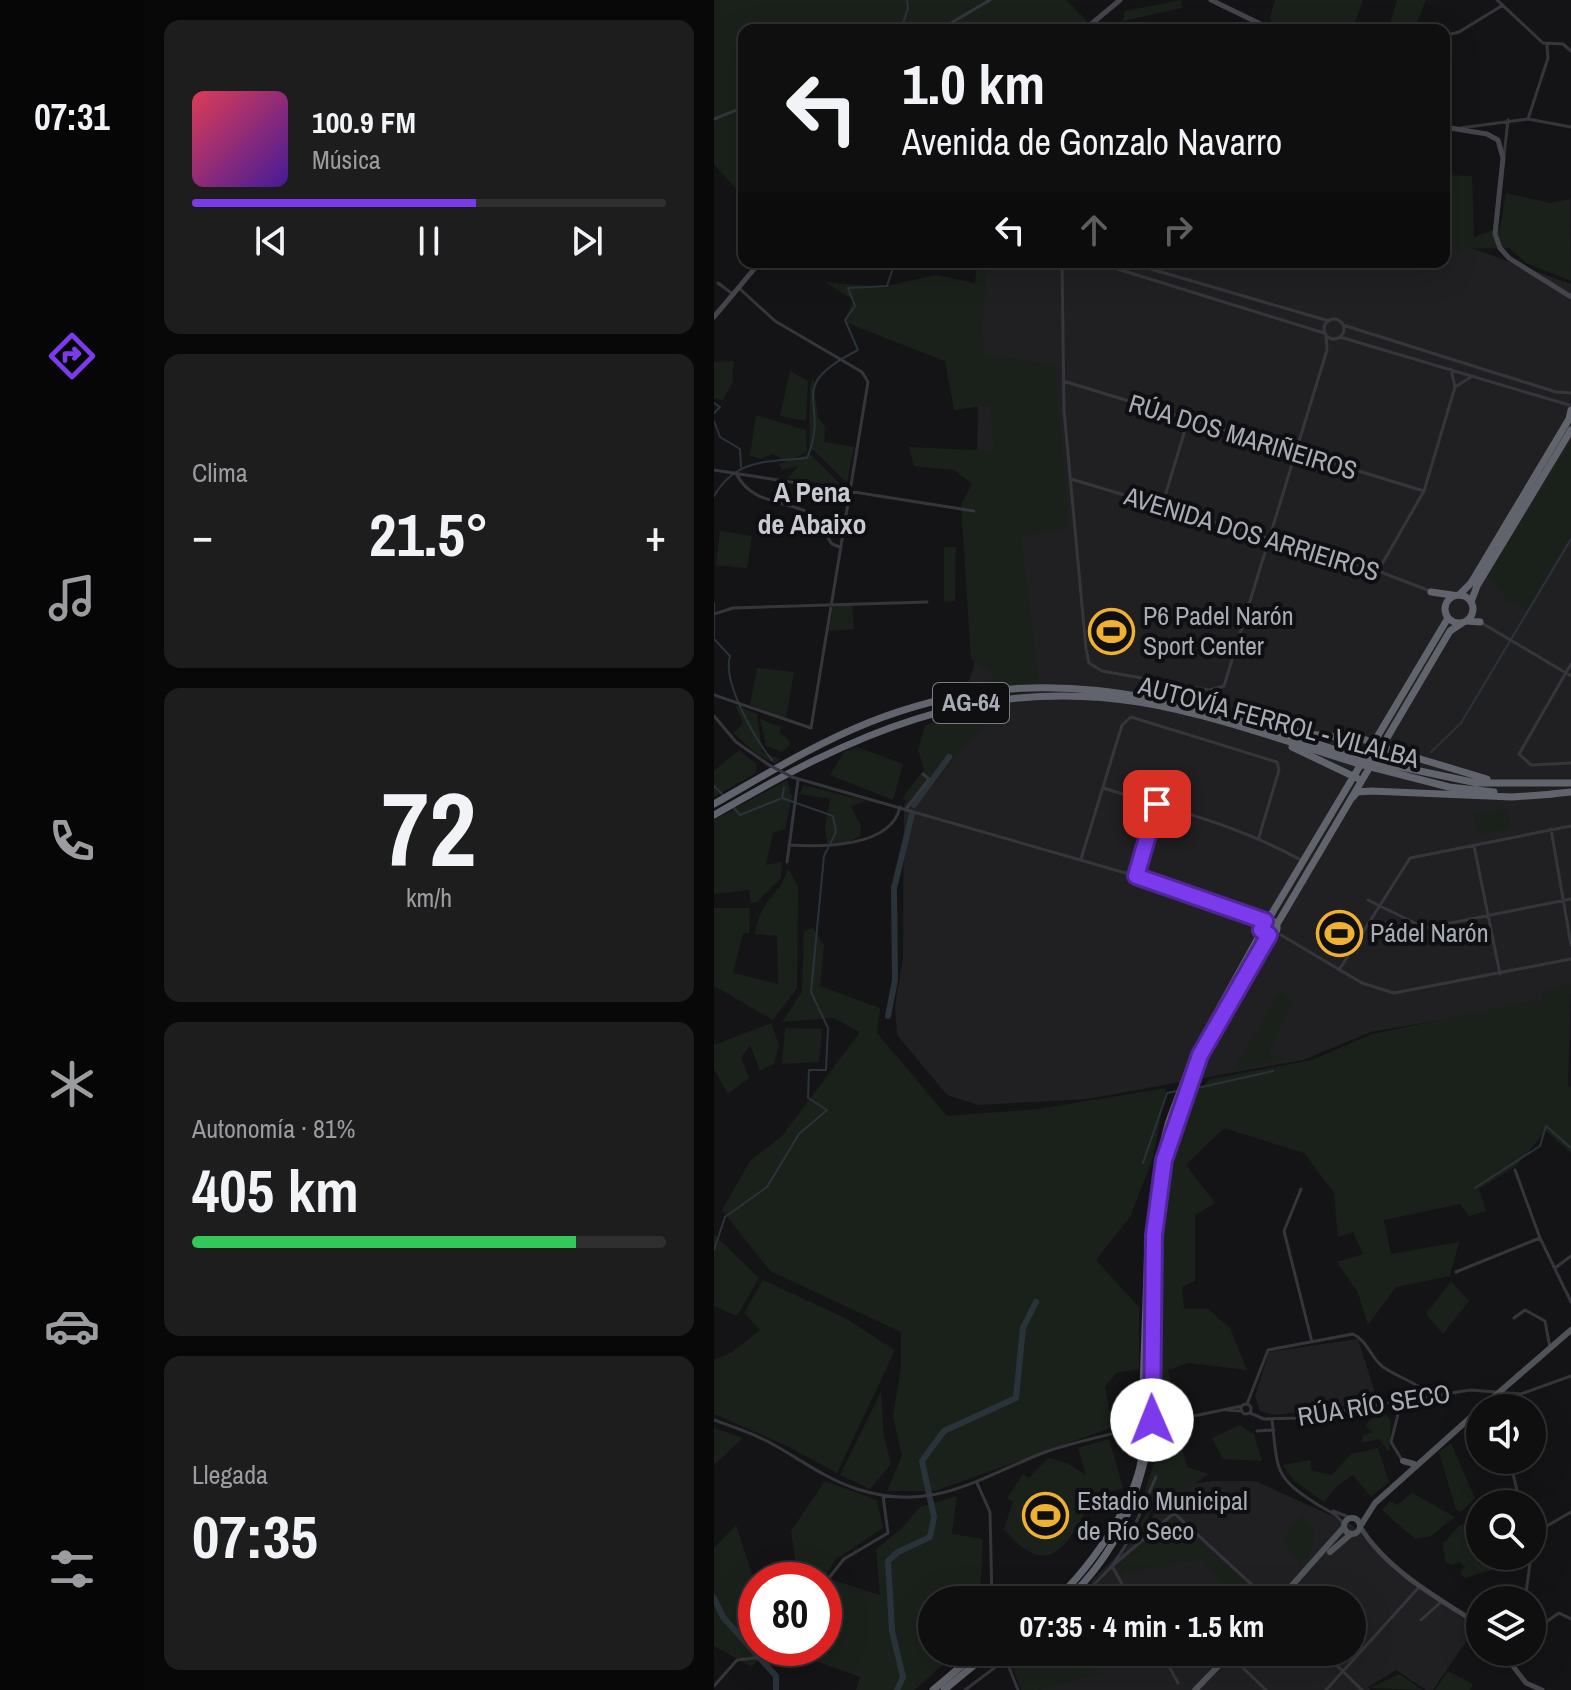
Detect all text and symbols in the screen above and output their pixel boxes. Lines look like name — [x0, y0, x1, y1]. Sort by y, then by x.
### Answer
text: 1.0 km — [902, 46, 1045, 121]
icon: left — [770, 56, 874, 160]
text: 07:31 — [34, 93, 110, 141]
text: 100.9 FM — [312, 102, 416, 142]
text: Avenida de Gonzalo Navarro — [902, 118, 1282, 166]
text: Música — [312, 142, 381, 177]
icon: left — [988, 208, 1032, 252]
icon: ahead — [1072, 208, 1116, 252]
icon: right — [1156, 208, 1200, 252]
icon: previous — [249, 219, 293, 263]
icon: pause — [407, 219, 451, 263]
icon: next — [565, 219, 609, 263]
icon: directions — [44, 328, 100, 384]
street label: RÚA DOS MARIÑEIROS — [1125, 385, 1362, 488]
text: Clima — [192, 455, 248, 490]
district label: A Pena de Abaixo — [758, 473, 866, 543]
street label: AVENIDA DOS ARRIEIROS — [1119, 478, 1384, 589]
text: 21.5° — [369, 494, 489, 575]
text: − — [192, 505, 213, 565]
text: + — [645, 505, 666, 565]
icon: music — [44, 570, 100, 626]
place label: P6 Padel Narón Sport Center — [1143, 598, 1294, 663]
sports icon: P6 Padel Narón Sport Center — [1088, 607, 1136, 655]
street label: AUTOVÍA FERROL - VILALBA — [1134, 667, 1424, 776]
road number: AG-64 — [933, 683, 1009, 723]
text: 72 — [382, 758, 476, 898]
pin — [1123, 770, 1191, 838]
icon: arrive — [1135, 782, 1179, 826]
icon: phone — [44, 813, 100, 869]
text: km/h — [406, 880, 452, 915]
sports icon: Pádel Narón — [1315, 909, 1363, 957]
place label: Pádel Narón — [1370, 915, 1489, 950]
icon: climate — [44, 1056, 100, 1112]
text: Autonomía · 81% — [192, 1111, 356, 1146]
text: 405 km — [192, 1150, 359, 1231]
icon: car — [44, 1298, 100, 1354]
street label: RÚA RÍO SECO — [1295, 1375, 1453, 1434]
position arrow — [1110, 1378, 1194, 1462]
map controls — [1466, 1394, 1546, 1666]
button: sound — [1466, 1394, 1546, 1474]
text: Llegada — [192, 1457, 268, 1492]
place label: Estadio Municipal de Río Seco — [1077, 1483, 1248, 1548]
button: search — [1466, 1490, 1546, 1570]
sports icon: Estadio Municipal de Río Seco — [1022, 1492, 1070, 1540]
text: 07:35 — [192, 1496, 318, 1577]
icon: filters — [44, 1541, 100, 1597]
speed limit sign: 80 — [738, 1562, 842, 1666]
button: layers — [1466, 1586, 1546, 1666]
text: 07:35 · 4 min · 1.5 km — [1020, 1606, 1264, 1646]

